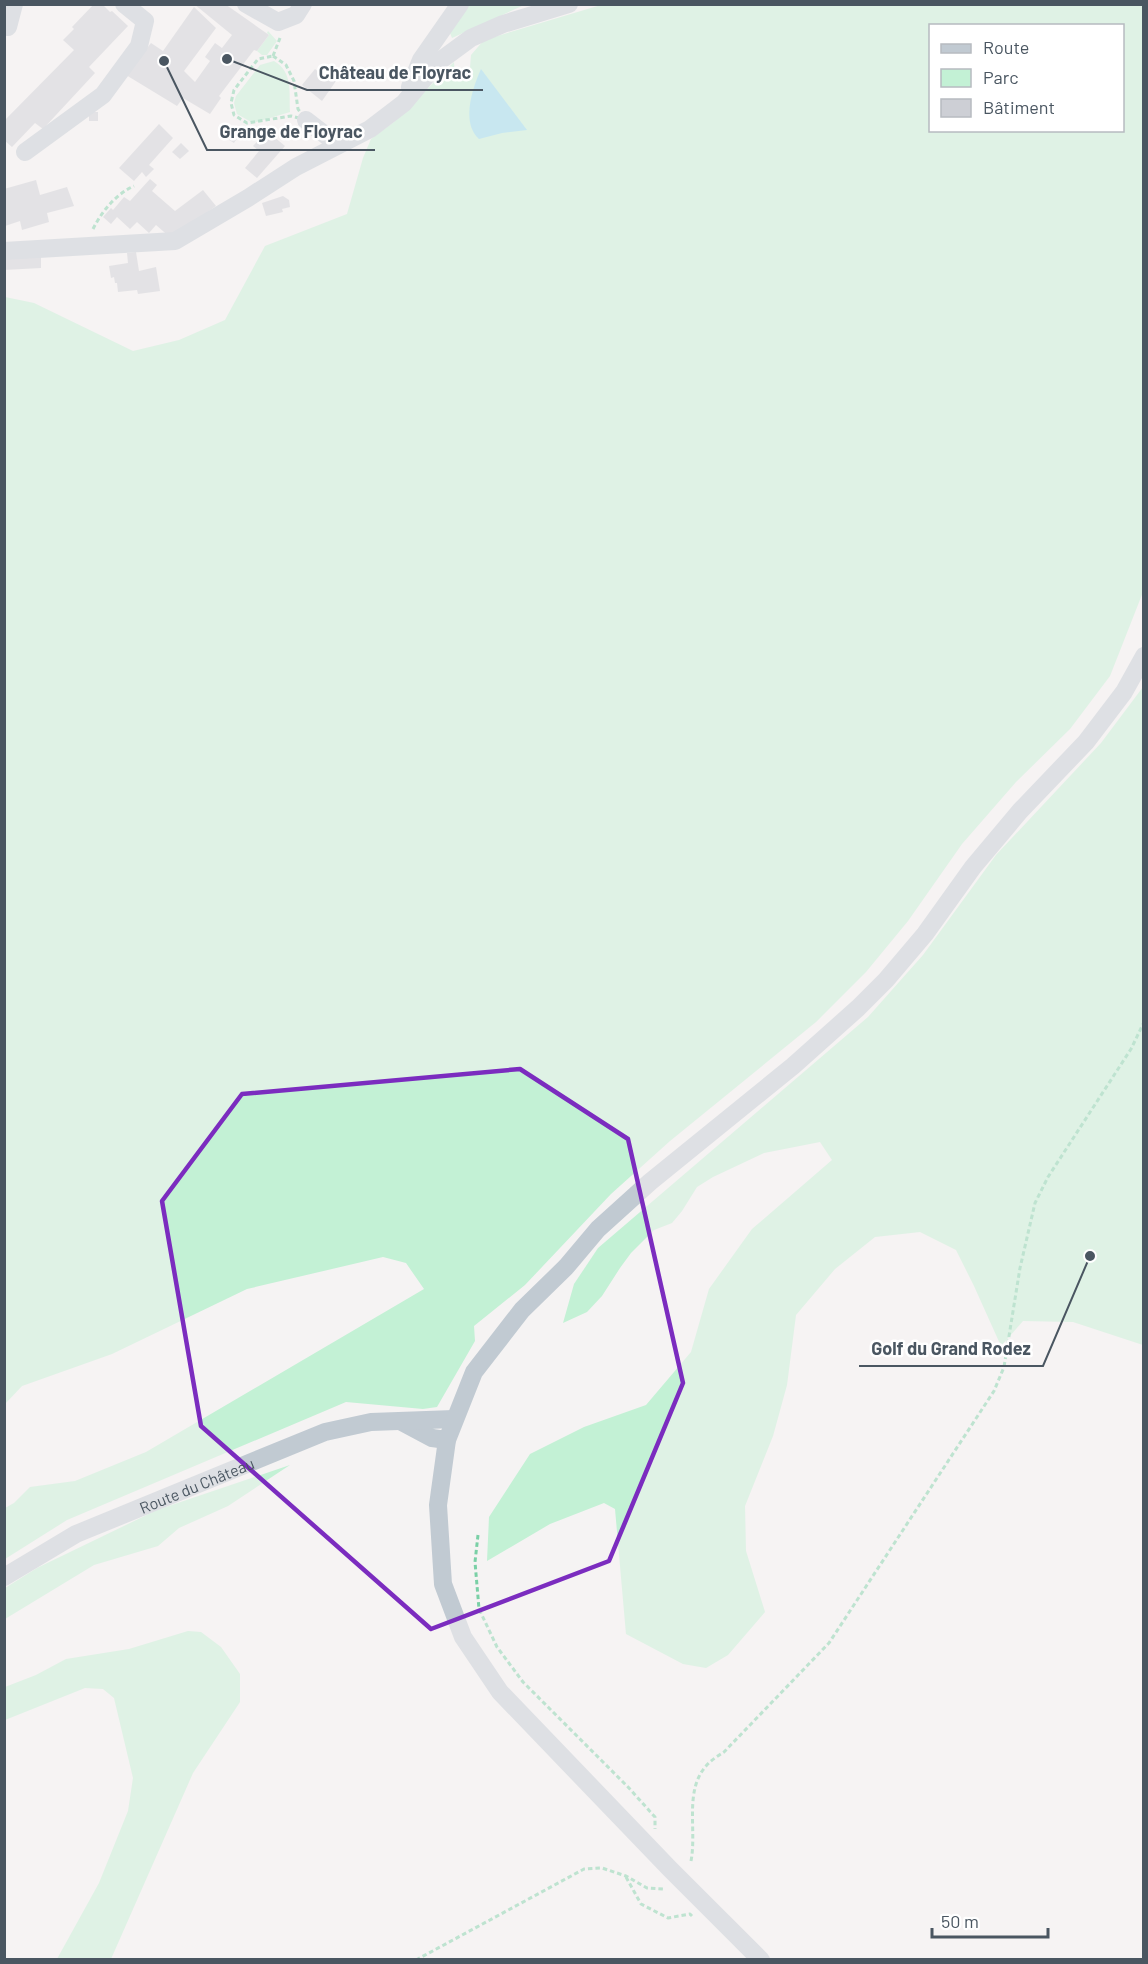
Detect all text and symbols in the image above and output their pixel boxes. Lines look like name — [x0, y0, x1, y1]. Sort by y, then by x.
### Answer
legend — [929, 24, 1124, 132]
text: Route — [983, 36, 1029, 58]
callout: Château de Floyrac — [307, 54, 483, 90]
text: Château de Floyrac — [319, 61, 471, 83]
text: Parc — [983, 66, 1019, 88]
text: Bâtiment — [983, 96, 1055, 118]
callout: Grange de Floyrac — [207, 114, 375, 150]
text: Grange de Floyrac — [219, 120, 363, 142]
callout: Golf du Grand Rodez — [859, 1330, 1043, 1366]
text: Golf du Grand Rodez — [871, 1337, 1031, 1359]
street label: Route du Château — [136, 1453, 257, 1517]
scale bar — [932, 1901, 1048, 1939]
text: 50 m — [941, 1910, 979, 1932]

